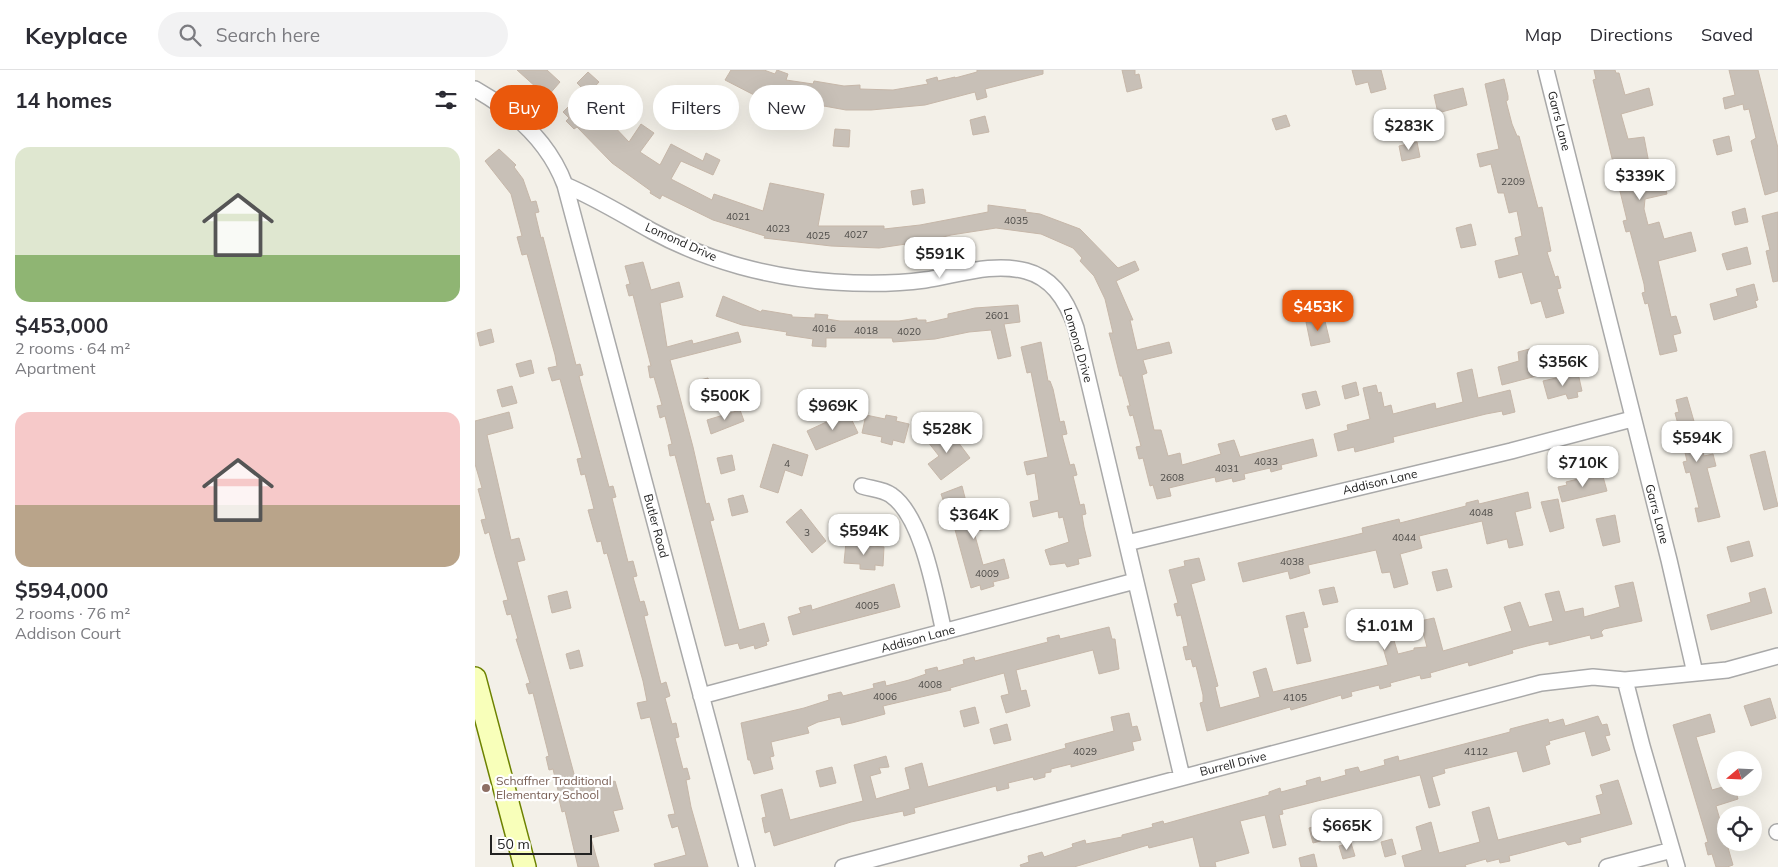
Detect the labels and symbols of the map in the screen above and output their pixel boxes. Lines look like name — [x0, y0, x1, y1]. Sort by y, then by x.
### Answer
street label: Garrs Lane — [1545, 89, 1574, 152]
pin: $283K — [1374, 108, 1444, 151]
pin: $339K — [1605, 158, 1675, 201]
house number: 2209 — [1501, 175, 1525, 188]
house number: 4021 — [726, 210, 750, 223]
house number: 4035 — [1004, 214, 1028, 227]
street label: Lomond Drive — [643, 219, 719, 264]
house number: 4023 — [766, 222, 790, 235]
house number: 4027 — [844, 228, 868, 241]
house number: 4025 — [806, 229, 830, 242]
pin: $591K — [905, 236, 975, 279]
pin: $453K — [1283, 290, 1353, 332]
street label: Lomond Drive — [1061, 306, 1096, 384]
house number: 2601 — [985, 309, 1009, 322]
house number: 4016 — [812, 322, 836, 335]
house number: 4018 — [854, 324, 878, 337]
house number: 4020 — [897, 325, 921, 338]
pin: $356K — [1528, 344, 1598, 387]
pin: $500K — [690, 378, 760, 421]
pin: $969K — [798, 388, 868, 431]
pin: $528K — [912, 412, 982, 454]
pin: $594K — [1662, 420, 1732, 463]
pin: $710K — [1548, 446, 1618, 488]
house number: 4033 — [1254, 455, 1278, 468]
house number: 4 — [784, 457, 790, 470]
house number: 4031 — [1215, 462, 1239, 475]
street label: Addison Lane — [1341, 466, 1419, 497]
house number: 2608 — [1160, 471, 1184, 484]
street label: Garrs Lane — [1642, 482, 1673, 545]
street label: Butler Road — [641, 492, 672, 559]
pin: $364K — [939, 498, 1009, 540]
house number: 4048 — [1469, 506, 1493, 519]
pin: $594K — [829, 514, 899, 556]
house number: 3 — [804, 526, 810, 539]
house number: 4044 — [1392, 531, 1416, 544]
house number: 4038 — [1280, 555, 1304, 568]
house number: 4009 — [975, 567, 999, 580]
house number: 4005 — [855, 599, 879, 612]
pin: $1.01M — [1344, 608, 1426, 651]
street label: Addison Lane — [879, 621, 957, 656]
house number: 4008 — [918, 678, 942, 691]
house number: 4006 — [873, 690, 897, 703]
house number: 4105 — [1283, 691, 1307, 704]
house number: 4029 — [1073, 745, 1097, 758]
house number: 4112 — [1464, 745, 1488, 758]
street label: Burrell Drive — [1198, 748, 1268, 779]
north arrow — [1717, 751, 1763, 796]
place label: Schaffner Traditional Elementary School — [496, 773, 612, 802]
marker: Schaffner Traditional Elementary School — [480, 782, 492, 794]
pin: $665K — [1312, 808, 1382, 851]
scale bar — [490, 832, 593, 855]

